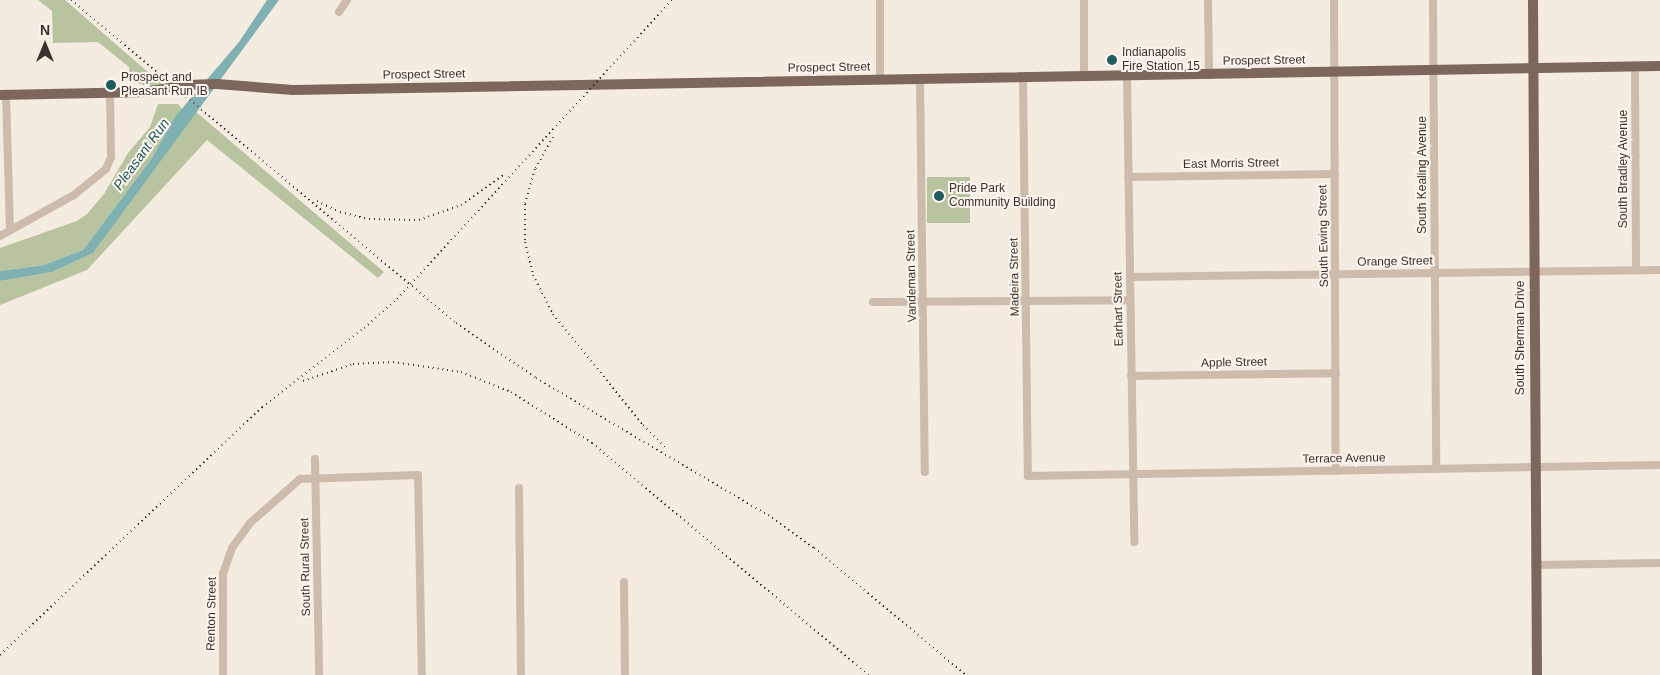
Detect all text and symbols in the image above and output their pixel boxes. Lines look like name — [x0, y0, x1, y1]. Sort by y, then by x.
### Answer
north arrow — [20, 20, 70, 70]
text: N — [40, 22, 50, 38]
place label: Indianapolis Fire Station 15 — [1122, 46, 1200, 74]
street label: Prospect Street — [1223, 53, 1305, 69]
marker: Indianapolis Fire Station 15 — [1106, 54, 1118, 66]
street label: Prospect Street — [788, 60, 870, 76]
street label: Prospect Street — [383, 67, 465, 83]
place label: Prospect and Pleasant Run IB — [121, 71, 208, 99]
marker: Prospect and Pleasant Run IB — [105, 79, 117, 91]
street label: South Bradley Avenue — [1617, 109, 1631, 229]
water label: Pleasant Run — [110, 115, 172, 193]
street label: South Kealing Avenue — [1416, 116, 1430, 234]
street label: East Morris Street — [1183, 156, 1279, 172]
place label: Pride Park Community Building — [949, 182, 1056, 210]
street label: South Ewing Street — [1316, 185, 1332, 287]
marker: Pride Park Community Building — [933, 190, 945, 202]
street label: Vandeman Street — [904, 230, 920, 322]
street label: Madeira Street — [1007, 238, 1023, 316]
street label: Orange Street — [1357, 254, 1433, 270]
street label: Earhart Street — [1111, 272, 1127, 346]
street label: South Sherman Drive — [1514, 281, 1528, 395]
street label: Apple Street — [1201, 355, 1267, 371]
street label: Terrace Avenue — [1302, 451, 1386, 467]
street label: South Rural Street — [298, 518, 314, 616]
street label: Renton Street — [204, 577, 220, 651]

